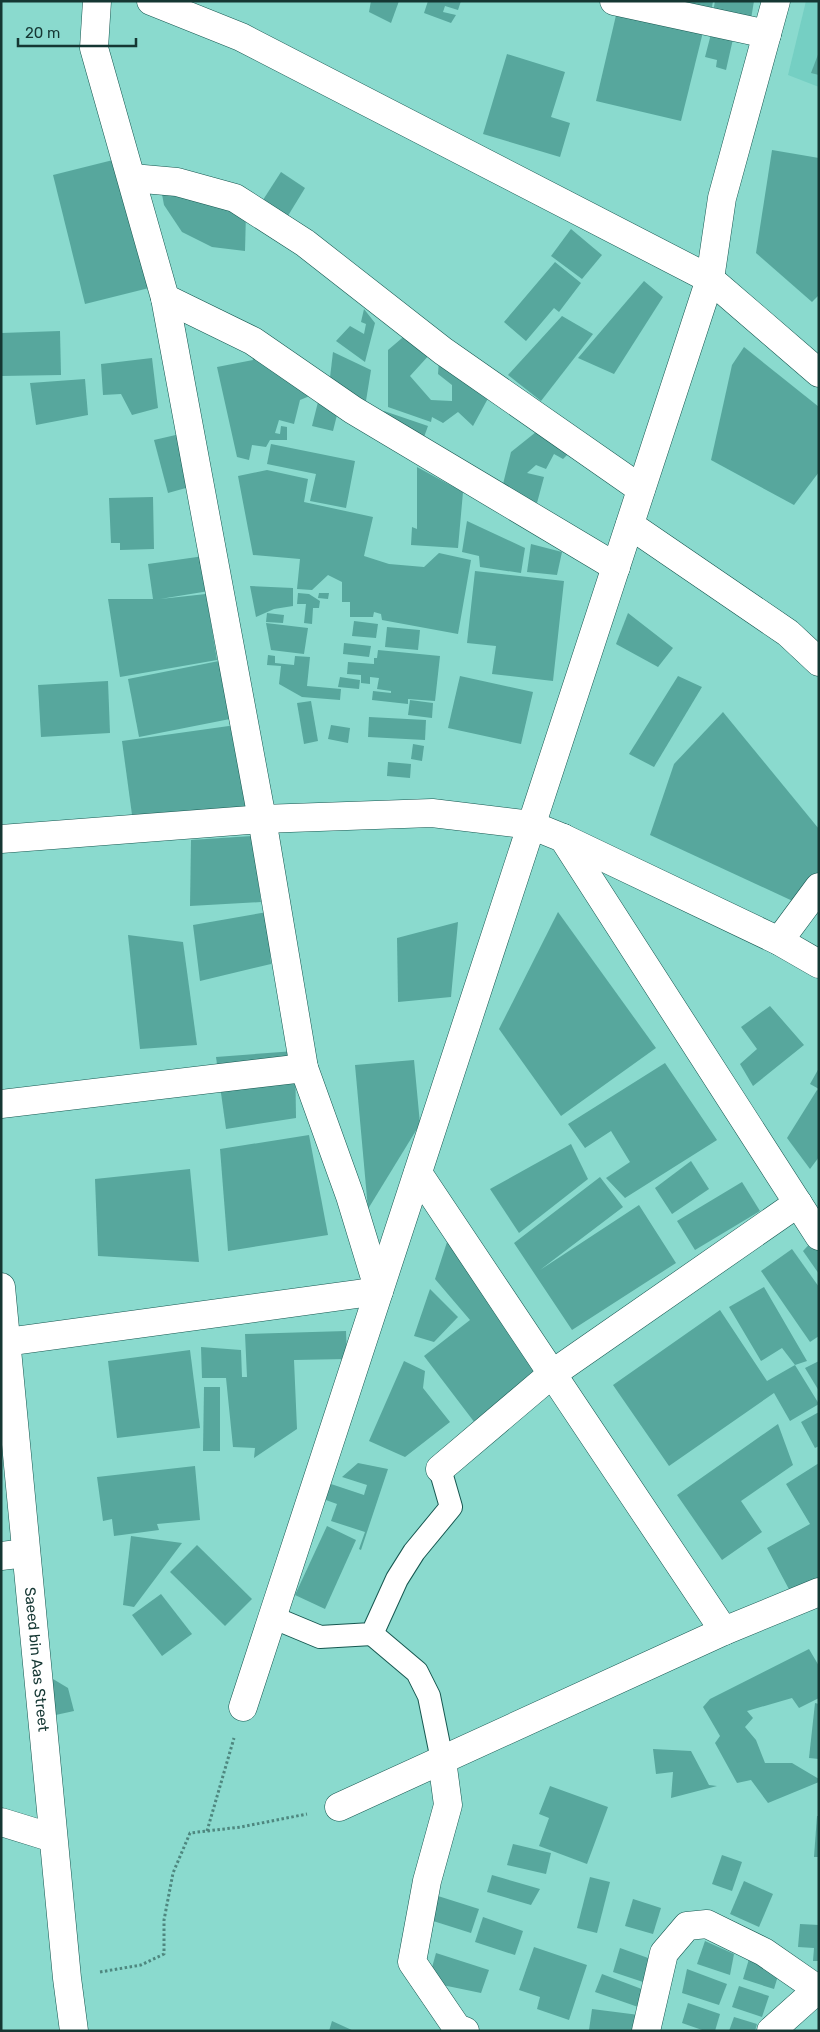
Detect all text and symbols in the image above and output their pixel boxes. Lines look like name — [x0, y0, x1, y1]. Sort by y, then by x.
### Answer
scale bar — [18, 15, 135, 47]
text: 20 m — [25, 24, 60, 42]
street label: Saeed bin Aas Street — [21, 1586, 52, 1733]

